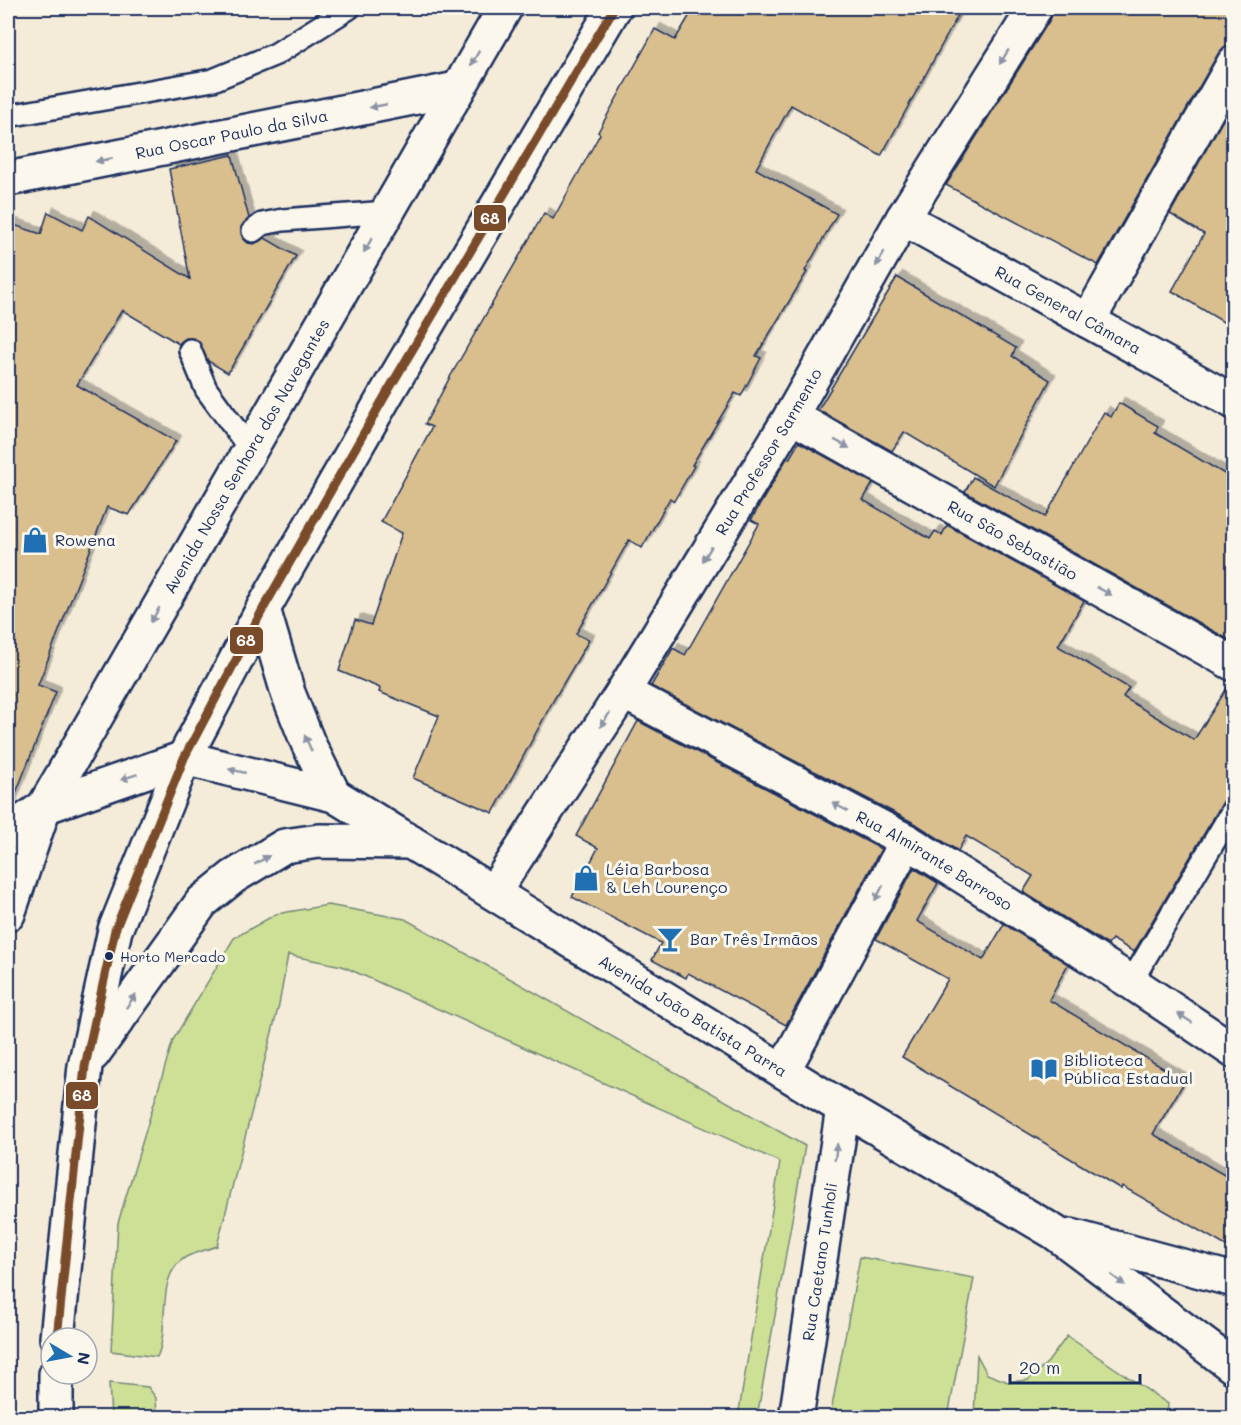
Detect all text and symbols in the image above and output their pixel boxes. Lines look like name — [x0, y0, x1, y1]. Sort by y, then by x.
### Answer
one-way arrow — [999, 49, 1010, 65]
one-way arrow — [470, 50, 481, 66]
one-way arrow — [368, 102, 387, 111]
street label: Rua Oscar Paulo da Silva — [133, 104, 330, 163]
one-way arrow — [95, 156, 114, 165]
line badge: 68 — [473, 204, 507, 232]
text: 68 — [480, 207, 500, 228]
one-way arrow — [362, 237, 373, 253]
one-way arrow — [875, 251, 885, 268]
street label: Rua General Câmara — [992, 260, 1145, 358]
street label: Avenida Nossa Senhora dos Navegantes — [158, 315, 334, 597]
street label: Rua Professor Sarmento — [710, 364, 826, 539]
one-way arrow — [834, 439, 850, 450]
street label: Rua São Sebastião — [944, 495, 1082, 584]
shop icon: Rowena — [20, 525, 50, 555]
place label: Rowena — [55, 529, 116, 550]
one-way arrow — [701, 546, 712, 562]
one-way arrow — [1096, 586, 1113, 596]
one-way arrow — [150, 606, 160, 623]
line badge: 68 — [229, 626, 264, 655]
text: 68 — [236, 629, 256, 650]
one-way arrow — [599, 712, 610, 728]
one-way arrow — [303, 733, 313, 751]
one-way arrow — [227, 765, 246, 775]
one-way arrow — [120, 773, 138, 782]
one-way arrow — [831, 802, 849, 812]
street label: Rua Almirante Barroso — [853, 805, 1017, 915]
one-way arrow — [254, 854, 270, 865]
place label: Léia Barbosa & Leh Lourenço — [606, 858, 728, 897]
shop icon: Léia Barbosa & Leh Lourenço — [571, 863, 601, 893]
one-way arrow — [874, 885, 884, 902]
bar icon: Bar Três Irmãos — [655, 924, 685, 954]
place label: Bar Três Irmãos — [690, 928, 818, 949]
place label: Horto Mercado — [120, 947, 225, 966]
street label: Avenida João Batista Parra — [595, 949, 791, 1081]
marker: Horto Mercado — [103, 950, 115, 962]
one-way arrow — [125, 993, 137, 1009]
one-way arrow — [1177, 1012, 1194, 1023]
place label: Biblioteca Pública Estadual — [1064, 1049, 1193, 1088]
library icon: Biblioteca Pública Estadual — [1029, 1054, 1059, 1084]
line badge: 68 — [65, 1081, 99, 1110]
text: 68 — [72, 1084, 92, 1105]
one-way arrow — [831, 1142, 840, 1161]
street label: Rua Caetano Tunholi — [797, 1181, 842, 1342]
one-way arrow — [1110, 1273, 1126, 1286]
north arrow — [39, 1326, 99, 1386]
scale bar — [1010, 1347, 1140, 1385]
text: N — [73, 1351, 96, 1367]
text: 20 m — [1019, 1355, 1060, 1379]

